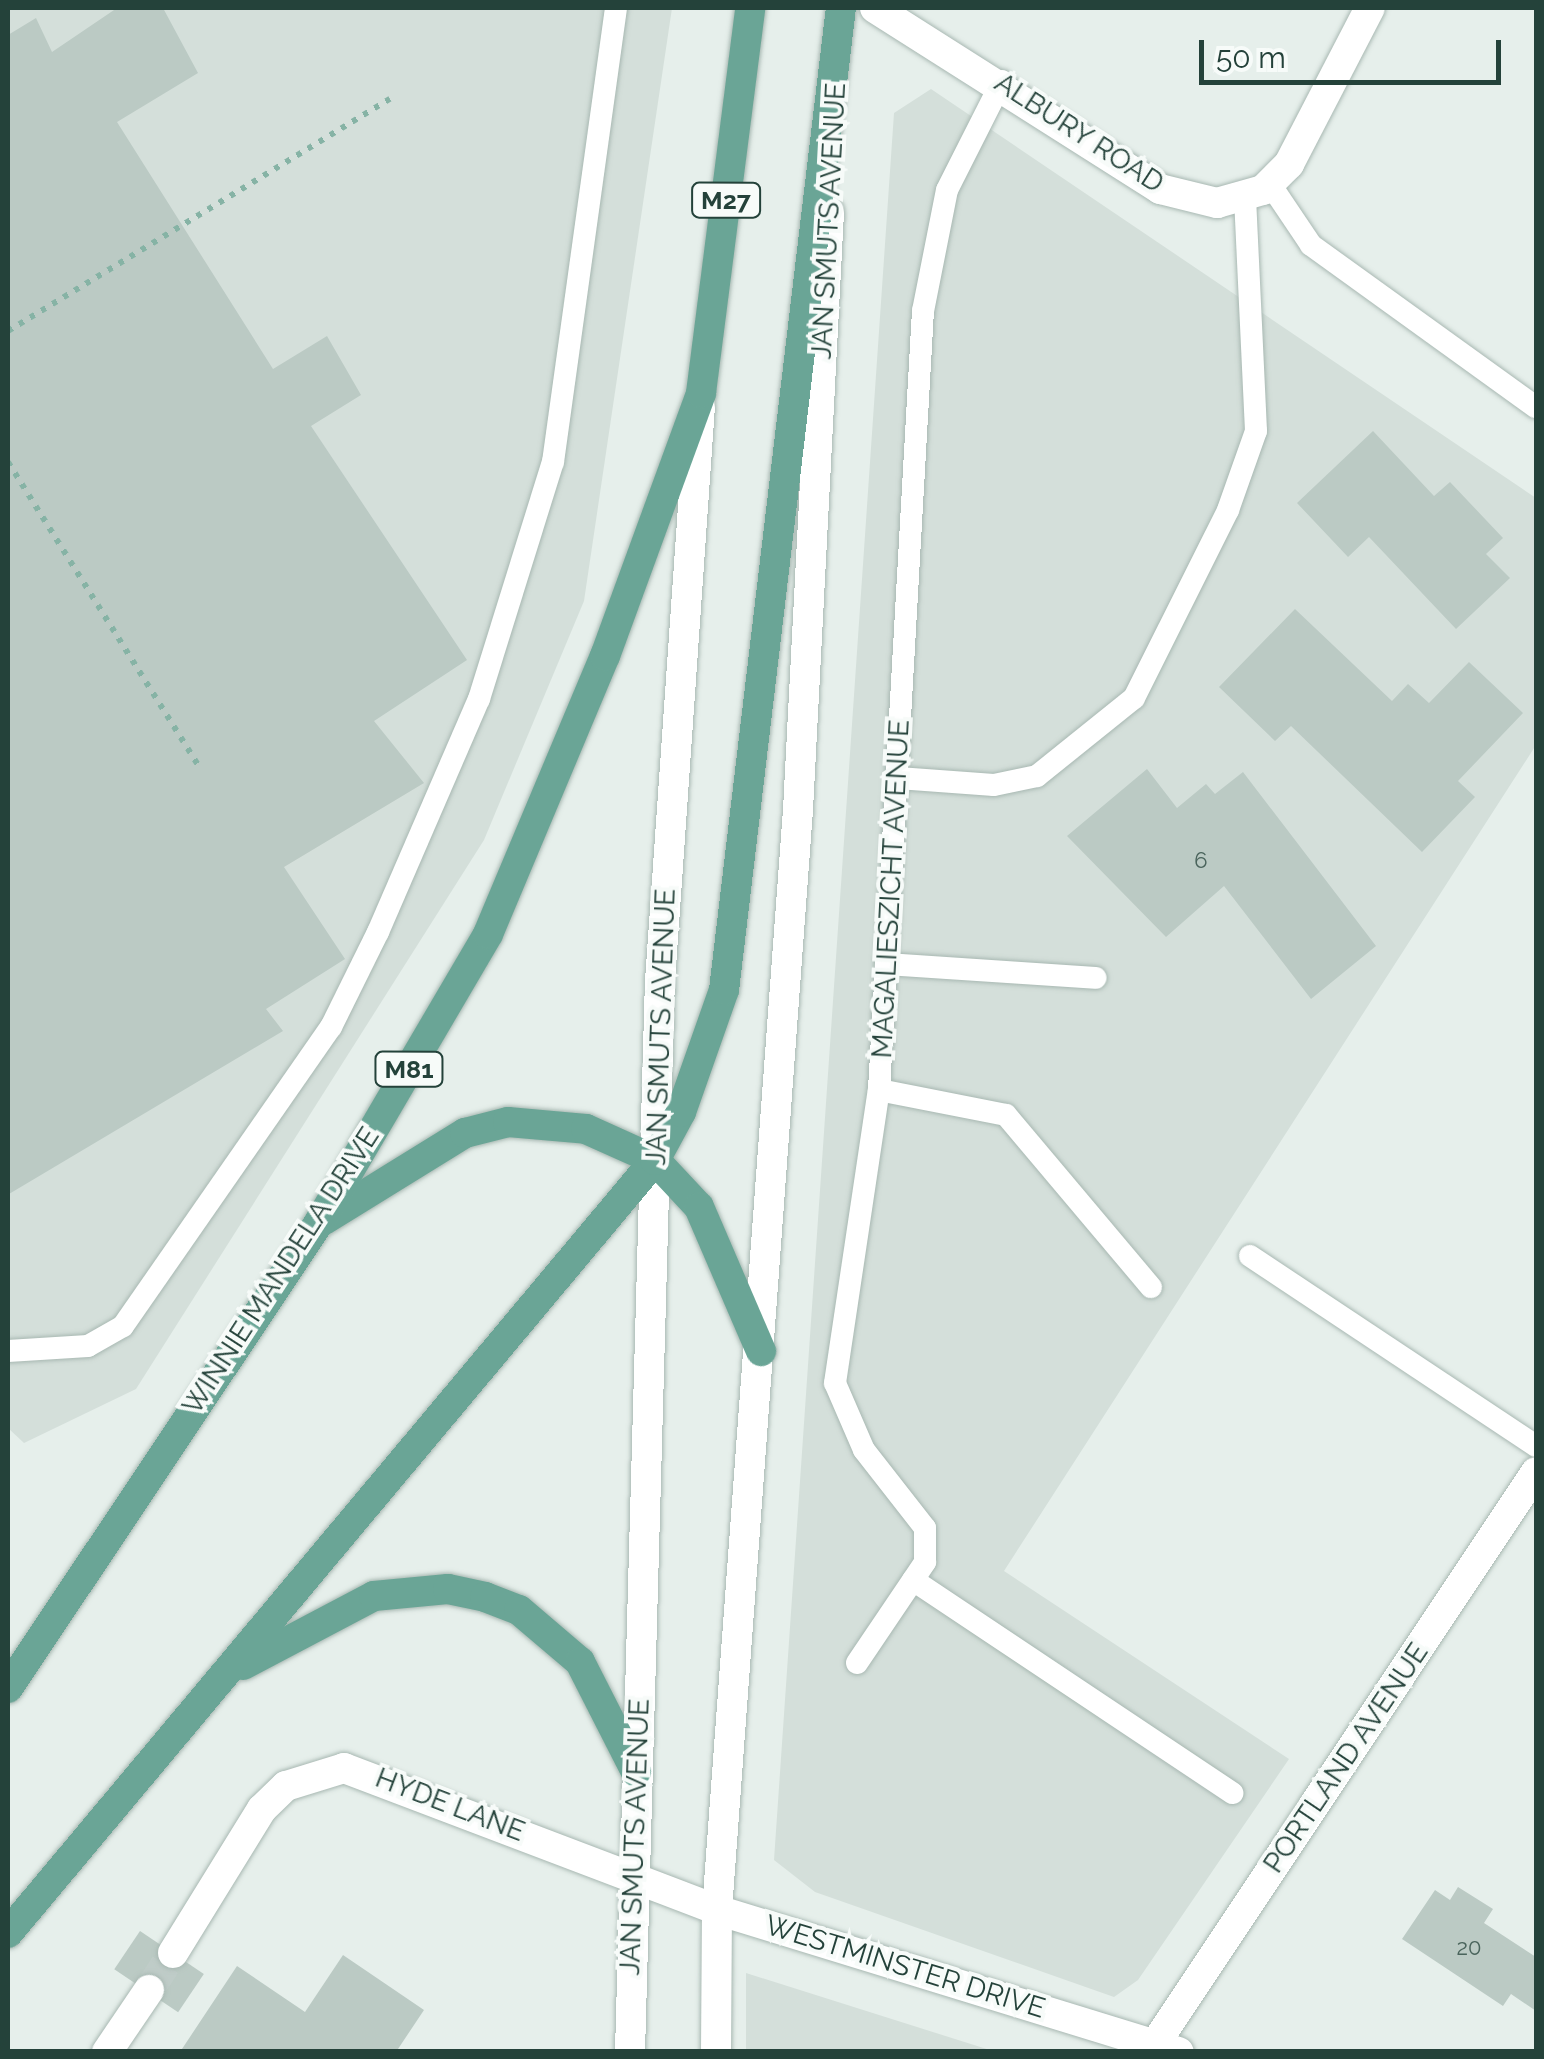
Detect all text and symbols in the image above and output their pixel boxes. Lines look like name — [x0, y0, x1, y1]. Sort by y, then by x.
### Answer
scale bar — [1204, 20, 1506, 82]
text: 50 m — [1216, 40, 1286, 75]
street label: ALBURY ROAD — [988, 66, 1170, 200]
street label: JAN SMUTS AVENUE — [805, 81, 853, 361]
road number: M27 — [691, 180, 761, 220]
street label: MAGALIESZICHT AVENUE — [865, 718, 917, 1060]
house number: 6 — [1194, 848, 1208, 874]
street label: JAN SMUTS AVENUE — [639, 888, 683, 1166]
road number: M81 — [374, 1049, 444, 1089]
street label: WINNIE MANDELA DRIVE — [175, 1121, 387, 1421]
street label: PORTLAND AVENUE — [1256, 1636, 1436, 1880]
street label: JAN SMUTS AVENUE — [613, 1698, 657, 1976]
street label: HYDE LANE — [371, 1761, 529, 1849]
street label: WESTMINSTER DRIVE — [761, 1908, 1049, 2026]
house number: 20 — [1457, 1935, 1481, 1961]

